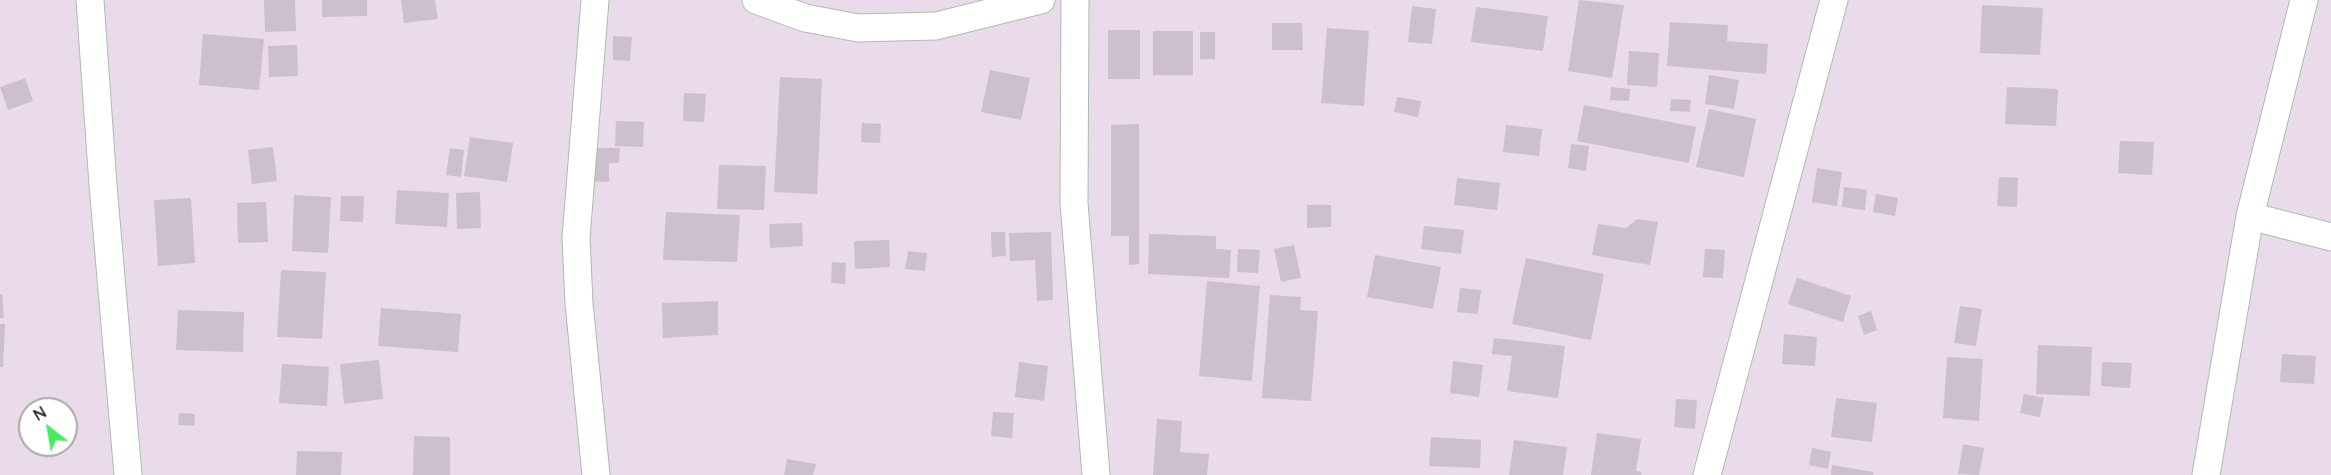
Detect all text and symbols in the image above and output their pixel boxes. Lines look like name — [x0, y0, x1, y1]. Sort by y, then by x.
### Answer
north arrow — [18, 397, 78, 457]
text: N — [30, 402, 50, 425]

